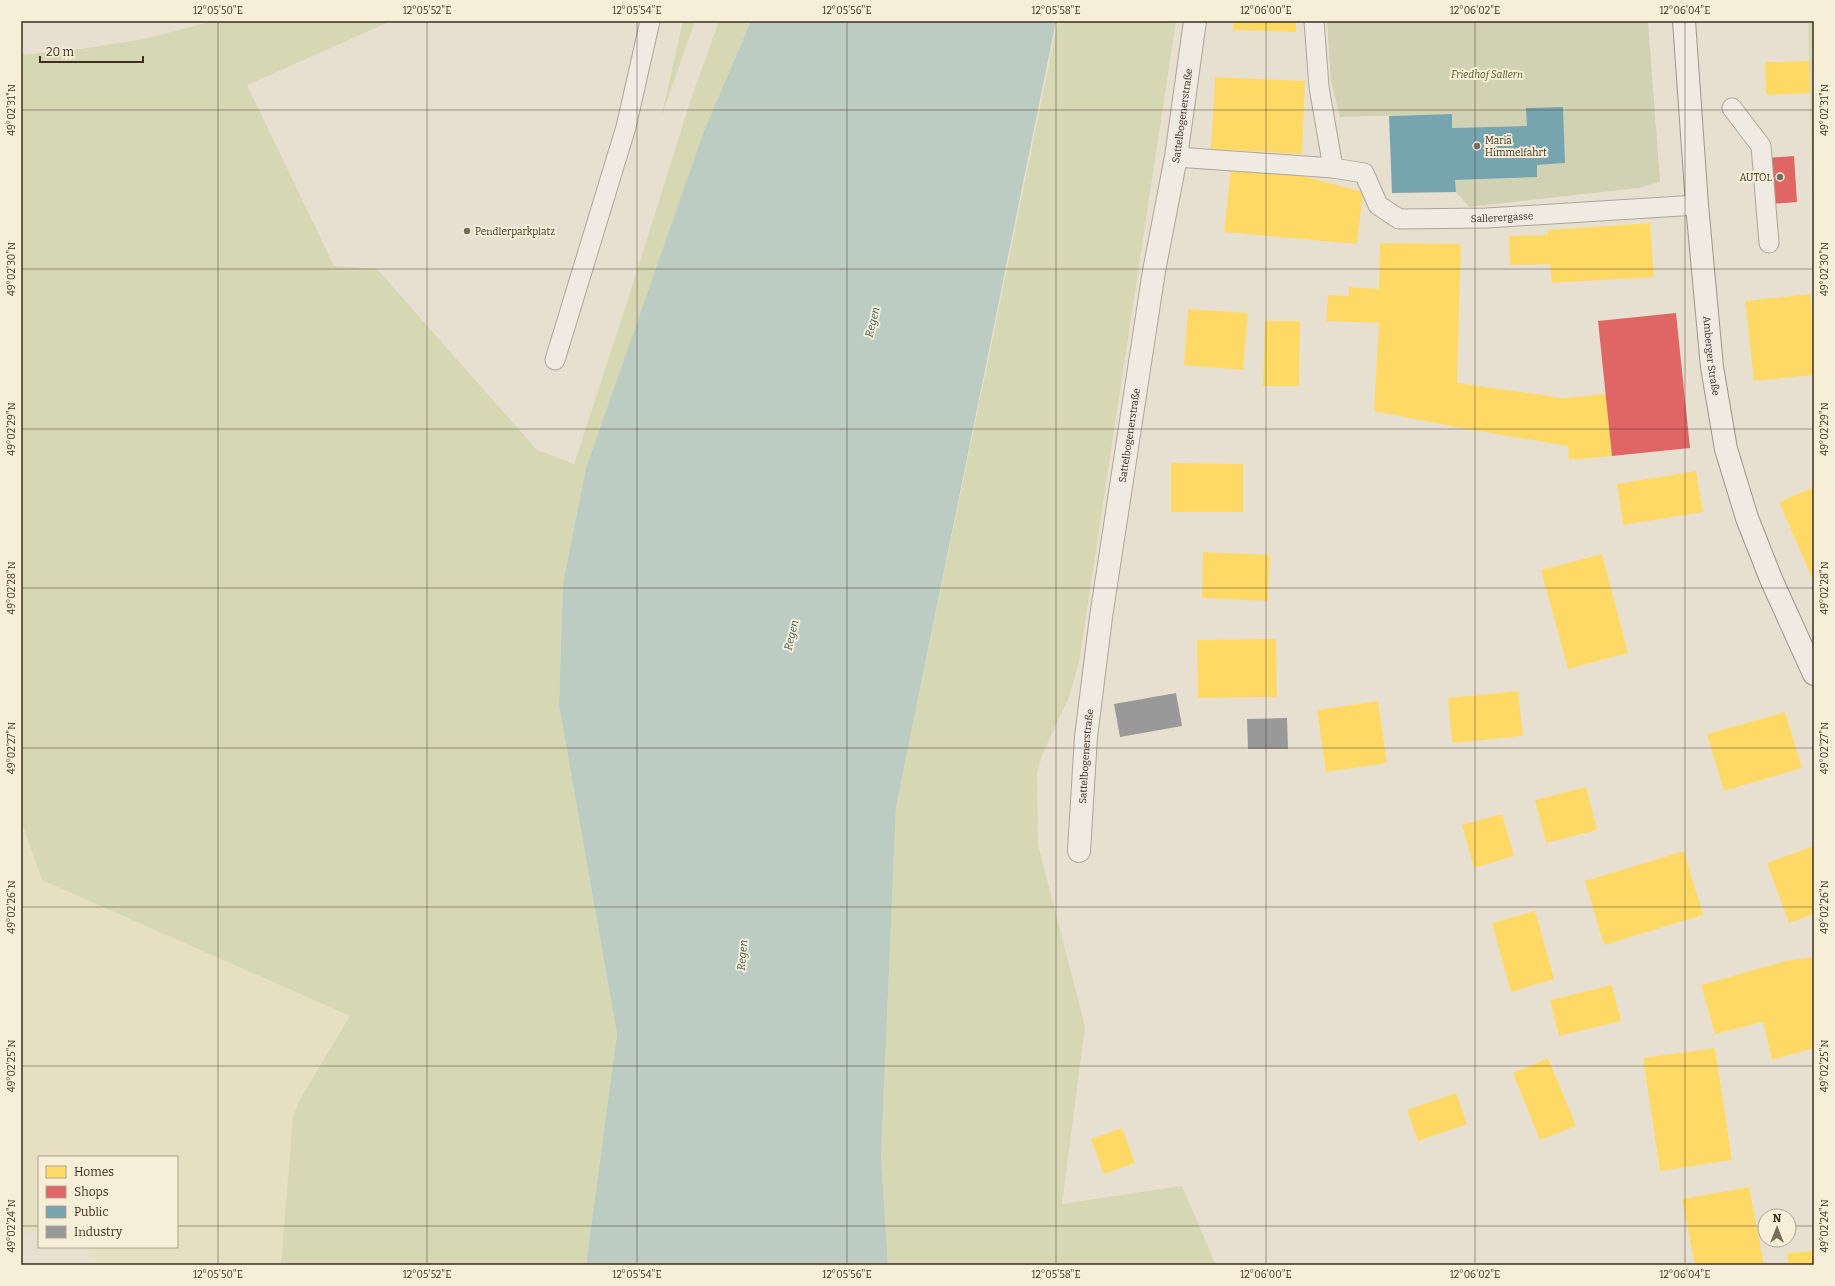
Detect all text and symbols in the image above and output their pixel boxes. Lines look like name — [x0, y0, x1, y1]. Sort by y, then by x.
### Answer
text: 12°05'50"E — [193, 5, 243, 17]
text: 12°05'52"E — [403, 5, 451, 17]
text: 12°05'54"E — [612, 5, 662, 17]
text: 12°05'56"E — [822, 5, 872, 17]
text: 12°05'58"E — [1031, 5, 1081, 17]
text: 12°06'00"E — [1240, 5, 1292, 17]
text: 12°06'02"E — [1450, 5, 1500, 17]
text: 12°06'04"E — [1660, 5, 1710, 17]
scale bar — [40, 38, 143, 64]
text: 20 m — [46, 45, 75, 59]
street label: Sattelbogenerstraße — [1170, 68, 1195, 164]
park label: Friedhof Sallern — [1451, 69, 1523, 81]
text: 49°02'31"N — [6, 84, 18, 136]
text: 49°02'31"N — [1819, 84, 1831, 136]
place label: Mariä Himmelfahrt — [1485, 135, 1547, 159]
marker: Mariä Himmelfahrt — [1472, 141, 1482, 151]
place label: AUTOL — [1740, 172, 1772, 184]
marker: AUTOL — [1775, 172, 1785, 182]
street label: Sallerergasse — [1471, 210, 1534, 225]
marker: Pendlerparkplatz — [462, 226, 472, 236]
place label: Pendlerparkplatz — [475, 226, 555, 238]
text: 49°02'30"N — [6, 242, 18, 296]
text: 49°02'30"N — [1819, 242, 1831, 296]
water label: Regen — [862, 305, 883, 339]
street label: Amberger Straße — [1700, 315, 1722, 397]
street label: Sattelbogenerstraße — [1117, 387, 1143, 483]
text: 49°02'29"N — [6, 402, 18, 456]
text: 49°02'29"N — [1819, 402, 1831, 456]
text: 49°02'28"N — [6, 561, 18, 615]
text: 49°02'28"N — [1819, 561, 1831, 615]
water label: Regen — [781, 618, 802, 652]
street label: Sattelbogenerstraße — [1077, 708, 1096, 804]
text: 49°02'27"N — [6, 722, 18, 774]
text: 49°02'27"N — [1819, 722, 1831, 774]
text: 49°02'26"N — [6, 880, 18, 934]
text: 49°02'26"N — [1819, 880, 1831, 934]
water label: Regen — [735, 939, 750, 971]
text: 49°02'25"N — [6, 1040, 18, 1092]
text: 49°02'25"N — [1819, 1040, 1831, 1092]
legend — [38, 1156, 178, 1248]
text: Homes — [74, 1165, 114, 1179]
text: Shops — [74, 1185, 109, 1199]
text: 49°02'24"N — [6, 1199, 18, 1253]
text: 49°02'24"N — [1819, 1199, 1831, 1253]
text: Public — [74, 1205, 109, 1219]
north arrow — [1757, 1208, 1797, 1248]
text: N — [1773, 1212, 1782, 1225]
text: Industry — [74, 1225, 123, 1239]
text: 12°05'50"E — [193, 1269, 243, 1281]
text: 12°05'52"E — [403, 1269, 451, 1281]
text: 12°05'54"E — [612, 1269, 662, 1281]
text: 12°05'56"E — [822, 1269, 872, 1281]
text: 12°05'58"E — [1031, 1269, 1081, 1281]
text: 12°06'00"E — [1240, 1269, 1292, 1281]
text: 12°06'02"E — [1450, 1269, 1500, 1281]
text: 12°06'04"E — [1660, 1269, 1710, 1281]

